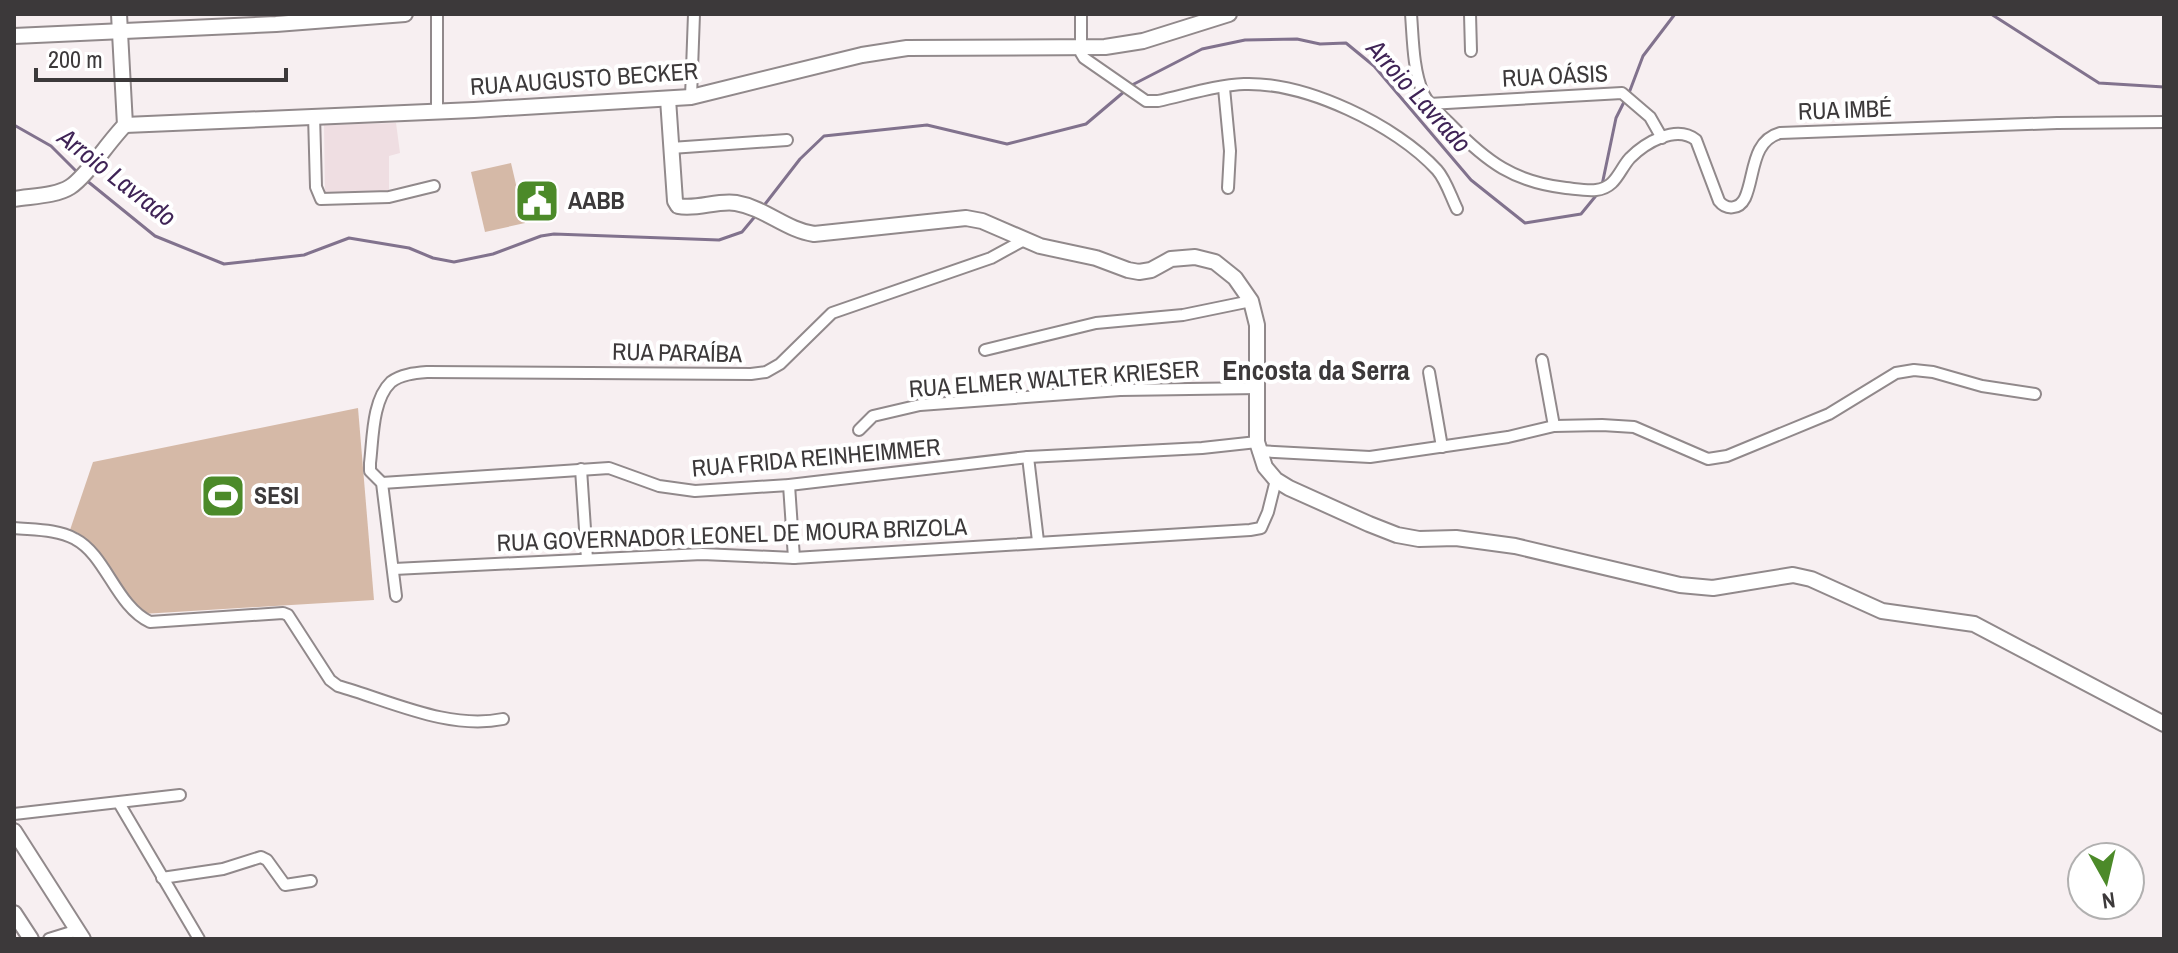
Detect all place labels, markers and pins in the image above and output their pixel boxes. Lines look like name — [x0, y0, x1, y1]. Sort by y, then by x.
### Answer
public building icon: AABB — [513, 177, 561, 225]
place label: AABB — [568, 184, 625, 216]
sports icon: SESI — [199, 472, 247, 520]
place label: SESI — [254, 479, 299, 511]

